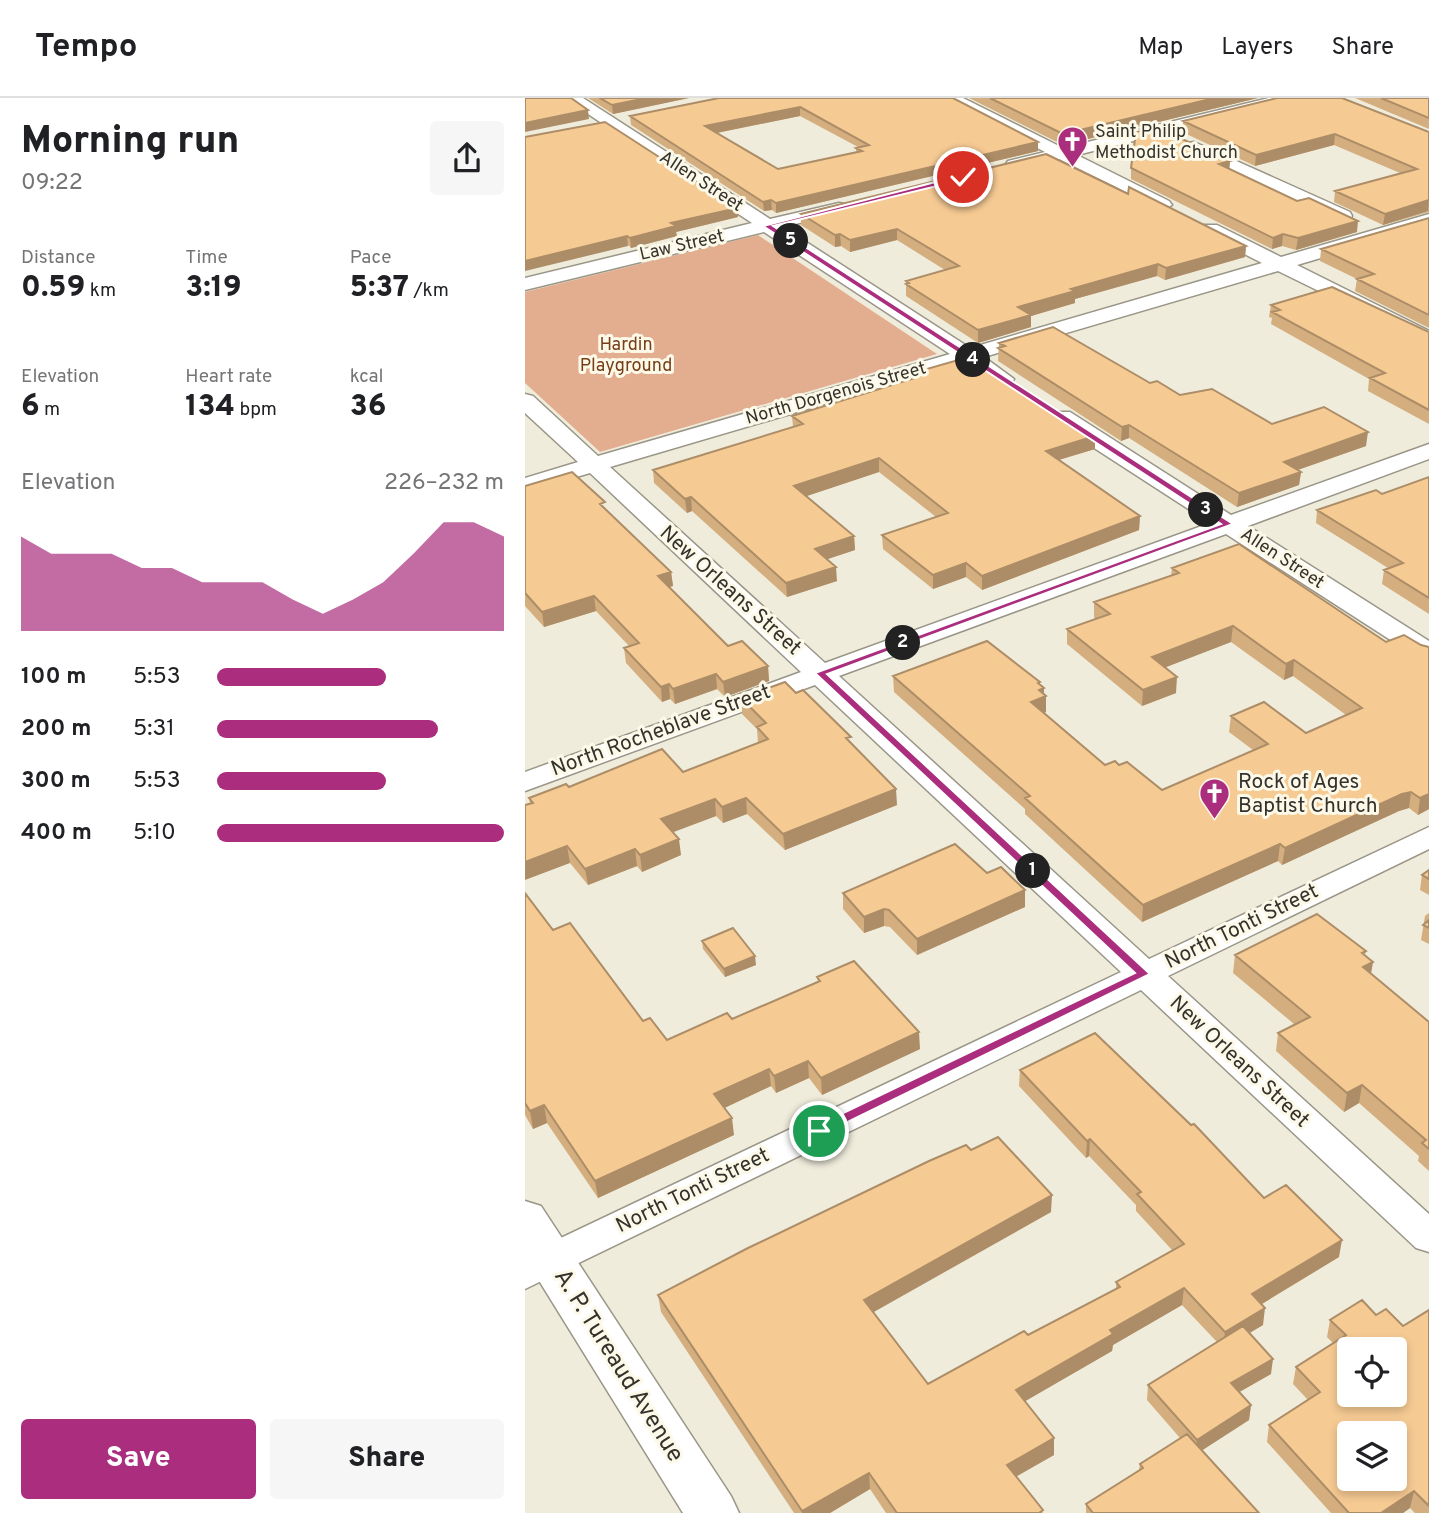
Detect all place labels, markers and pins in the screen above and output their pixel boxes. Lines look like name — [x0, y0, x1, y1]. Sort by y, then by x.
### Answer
place label: Saint Philip Methodist Church — [1095, 121, 1238, 165]
church icon: Saint Philip Methodist Church — [1055, 125, 1089, 169]
pin — [933, 147, 993, 207]
pin: 5 — [773, 223, 809, 258]
pin: 4 — [955, 342, 991, 378]
pin: 3 — [1189, 492, 1223, 528]
pin: 2 — [885, 626, 921, 660]
place label: Rock of Ages Baptist Church — [1238, 769, 1378, 820]
church icon: Rock of Ages Baptist Church — [1198, 777, 1232, 821]
pin: 1 — [1015, 854, 1051, 888]
pin — [789, 1101, 849, 1161]

